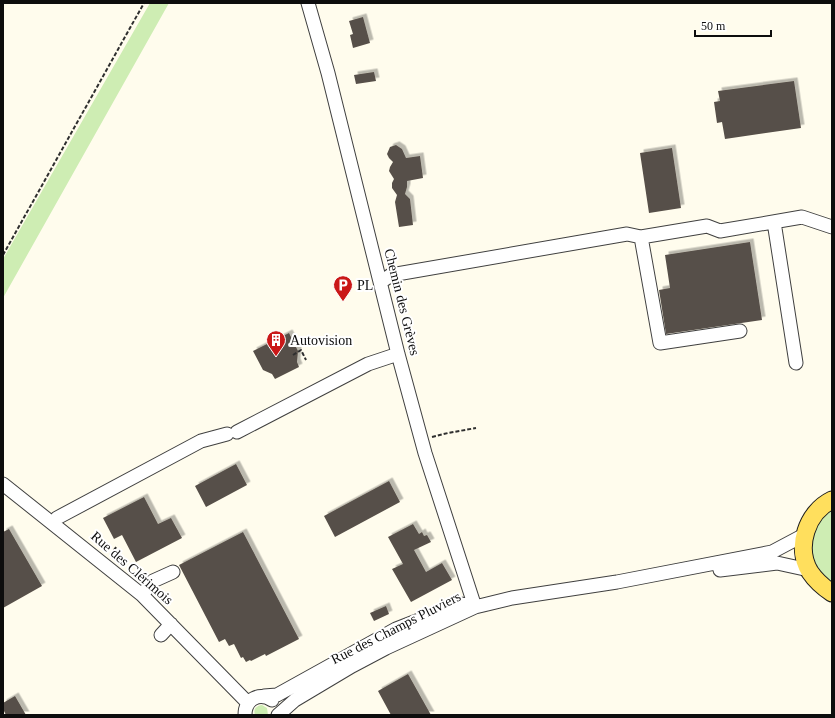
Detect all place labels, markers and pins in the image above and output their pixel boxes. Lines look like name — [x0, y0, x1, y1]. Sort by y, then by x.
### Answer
parking icon: PL — [332, 274, 354, 302]
place label: PL — [357, 278, 373, 293]
building icon: Autovision — [265, 329, 287, 357]
place label: Autovision — [290, 333, 352, 348]

